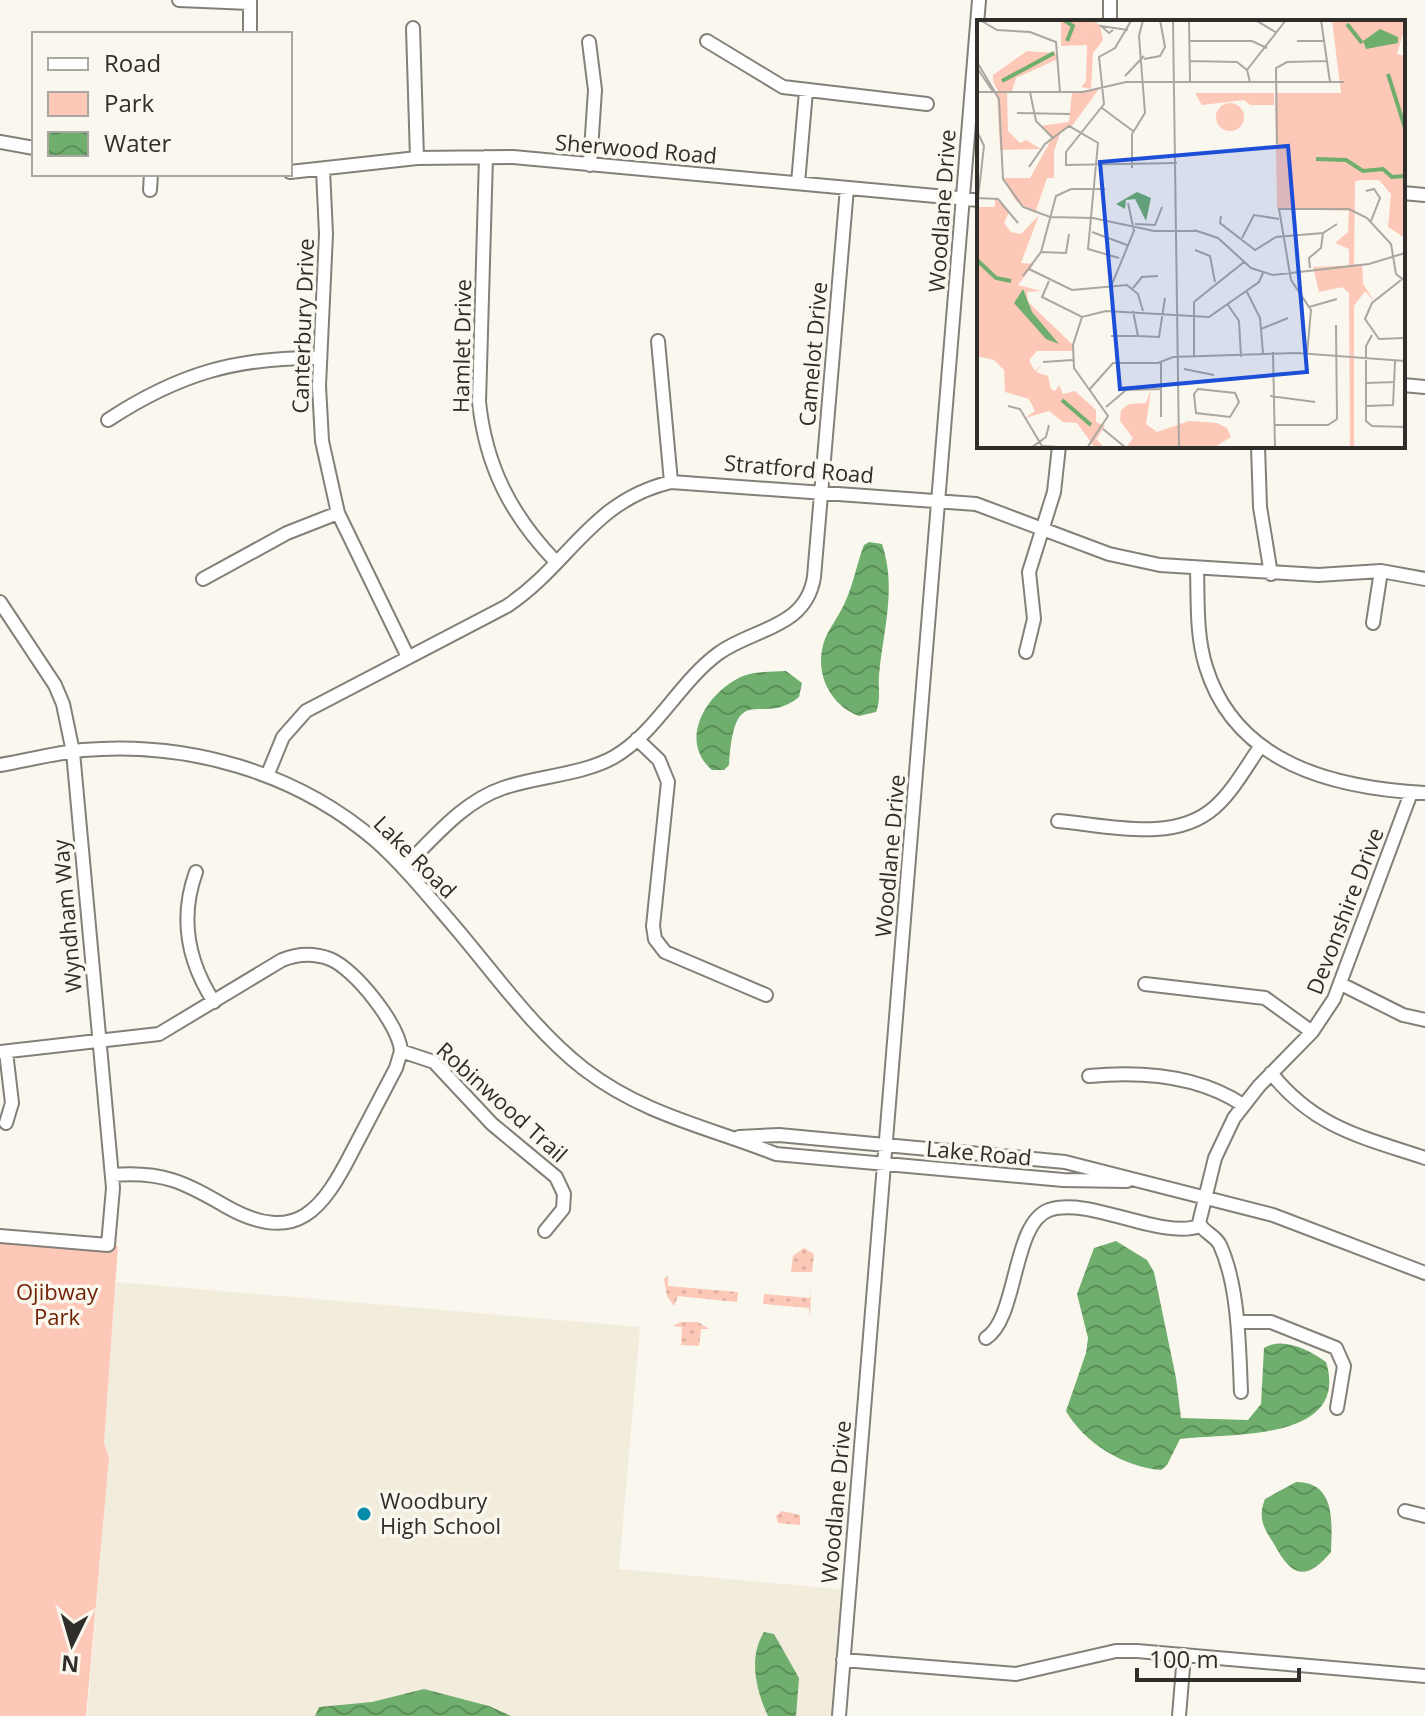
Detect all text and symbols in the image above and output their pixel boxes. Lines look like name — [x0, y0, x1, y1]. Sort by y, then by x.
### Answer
inset map — [977, 20, 1405, 448]
legend — [32, 32, 292, 176]
text: Road — [104, 46, 161, 79]
text: Park — [104, 86, 155, 119]
text: Water — [104, 126, 172, 159]
street label: Sherwood Road — [554, 126, 718, 170]
street label: Woodlane Drive — [920, 128, 962, 293]
street label: Canterbury Drive — [284, 238, 320, 414]
street label: Hamlet Drive — [445, 279, 477, 413]
street label: Camelot Drive — [791, 280, 833, 427]
street label: Stratford Road — [723, 447, 875, 489]
street label: Woodlane Drive — [867, 773, 911, 939]
street label: Lake Road — [368, 808, 464, 904]
street label: Devonshire Drive — [1298, 823, 1390, 998]
street label: Wyndham Way — [44, 837, 88, 994]
street label: Robinwood Trail — [431, 1034, 575, 1168]
street label: Lake Road — [925, 1132, 1033, 1172]
park label: Ojibway Park — [16, 1276, 99, 1331]
street label: Woodlane Drive — [813, 1419, 857, 1585]
place label: Woodbury High School — [380, 1485, 501, 1540]
marker: Woodbury High School — [355, 1505, 373, 1523]
north arrow — [32, 1604, 112, 1684]
scale bar — [1137, 1632, 1299, 1682]
text: 100 m — [1149, 1642, 1219, 1675]
text: N — [60, 1649, 80, 1681]

